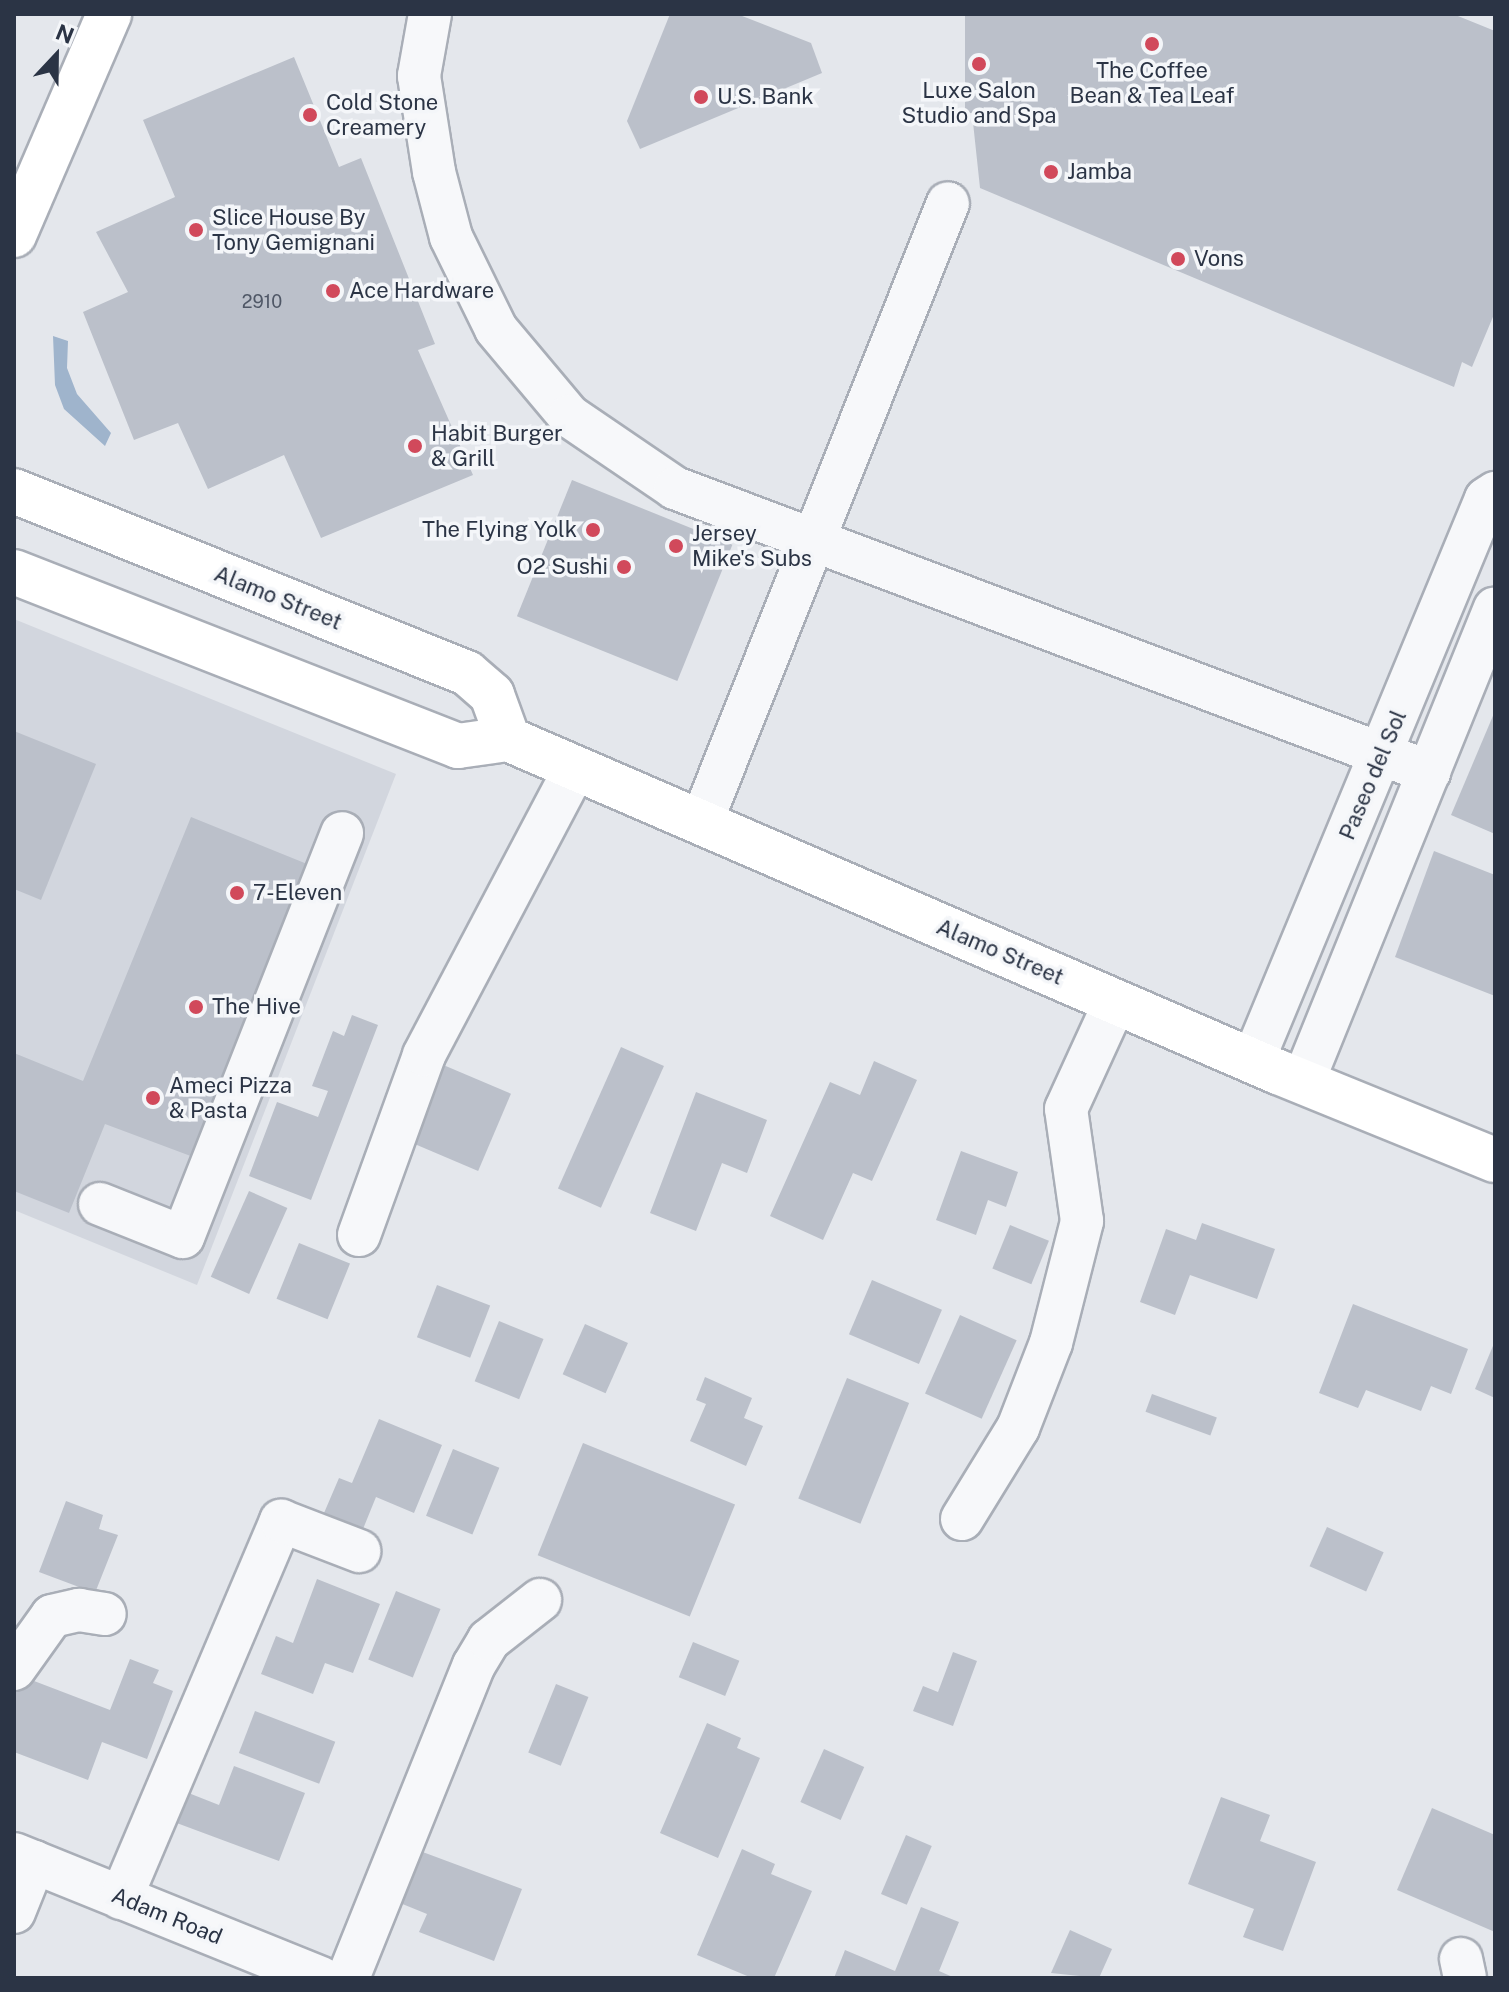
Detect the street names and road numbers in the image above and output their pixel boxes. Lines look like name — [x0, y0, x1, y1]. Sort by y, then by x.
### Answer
street label: Alamo Street — [210, 560, 346, 636]
street label: Paseo del Sol — [1334, 706, 1412, 844]
street label: Alamo Street — [933, 913, 1067, 991]
street label: Adam Road — [108, 1882, 226, 1950]

